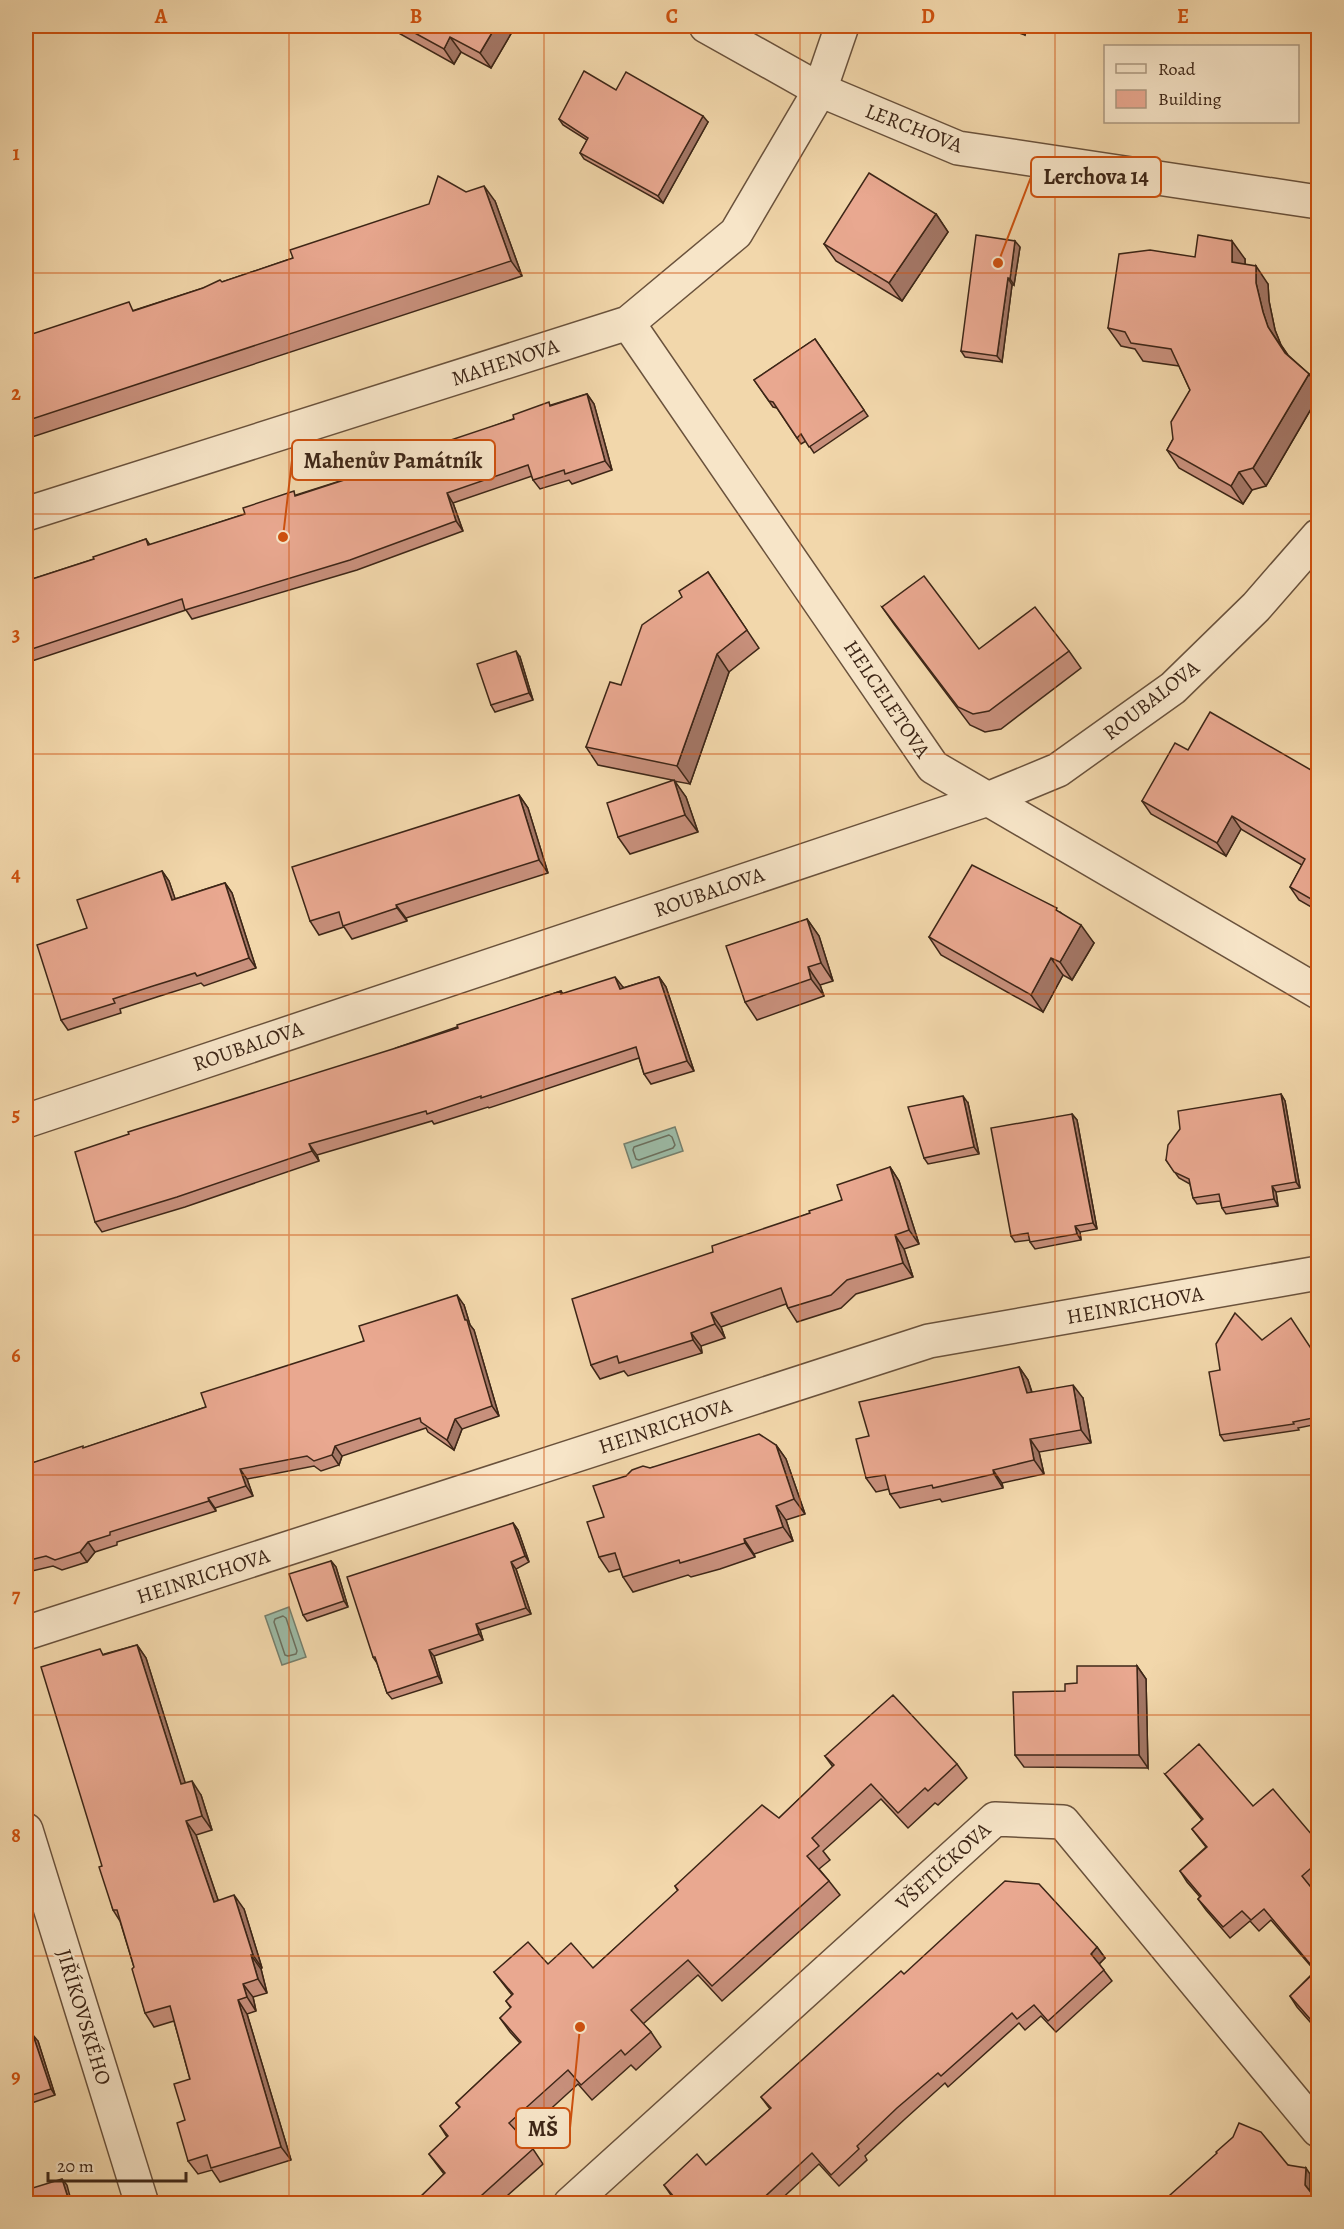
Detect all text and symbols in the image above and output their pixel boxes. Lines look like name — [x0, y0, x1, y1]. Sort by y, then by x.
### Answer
text: A — [154, 3, 168, 30]
text: B — [410, 3, 422, 30]
text: C — [666, 3, 678, 30]
text: D — [921, 3, 935, 30]
text: E — [1177, 3, 1189, 30]
legend — [1104, 45, 1299, 123]
text: Road — [1158, 57, 1196, 81]
text: Building — [1158, 87, 1222, 111]
street label: LERCHOVA — [861, 97, 967, 160]
text: 1 — [12, 140, 20, 167]
callout: Lerchova 14 — [1031, 157, 1161, 197]
text: Lerchova 14 — [1043, 162, 1149, 192]
street label: MAHENOVA — [448, 331, 563, 393]
text: 2 — [11, 380, 21, 407]
callout: Mahenův Památník — [292, 440, 495, 480]
text: Mahenův Památník — [304, 446, 483, 476]
text: 3 — [12, 621, 20, 648]
street label: HELCELETOVA — [837, 635, 937, 764]
street label: ROUBALOVA — [1097, 653, 1206, 746]
street label: ROUBALOVA — [650, 860, 769, 924]
text: 4 — [11, 861, 21, 888]
street label: ROUBALOVA — [189, 1014, 308, 1078]
text: 5 — [12, 1101, 20, 1128]
street label: HEINRICHOVA — [1064, 1279, 1206, 1331]
text: 6 — [11, 1342, 21, 1369]
street label: HEINRICHOVA — [595, 1391, 736, 1461]
street label: HEINRICHOVA — [133, 1541, 274, 1611]
text: 7 — [12, 1582, 21, 1609]
street label: VŠETIČKOVA — [889, 1815, 997, 1917]
text: 8 — [11, 1822, 21, 1849]
street label: JIŘÍKOVSKÉHO — [50, 1946, 118, 2088]
text: 9 — [11, 2063, 21, 2090]
callout: MŠ — [516, 2108, 570, 2148]
text: MŠ — [528, 2114, 558, 2144]
scale bar — [48, 2145, 186, 2183]
text: 20 m — [57, 2154, 94, 2178]

